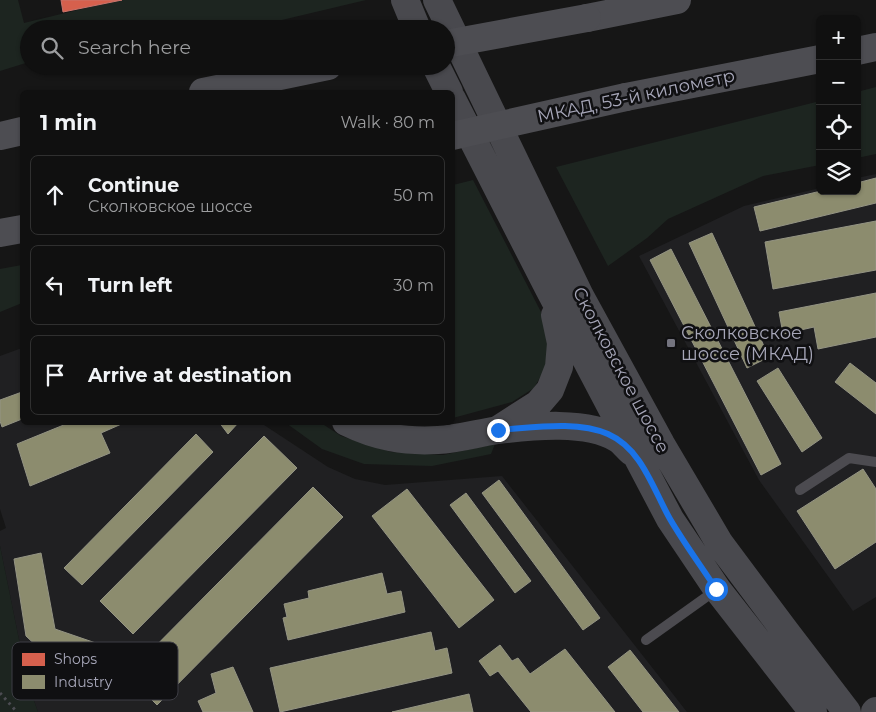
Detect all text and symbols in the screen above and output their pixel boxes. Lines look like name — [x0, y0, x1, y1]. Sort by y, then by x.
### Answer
map controls — [816, 15, 861, 195]
button: + — [816, 15, 861, 60]
search box — [20, 20, 455, 75]
icon: search — [38, 34, 66, 62]
text: Search here — [78, 36, 191, 59]
button: − — [816, 60, 861, 105]
street label: МКАД, 53-й километр — [535, 64, 737, 128]
button: locate — [816, 105, 861, 150]
text: 1 min — [40, 110, 97, 135]
text: Walk · 80 m — [340, 113, 435, 132]
button: layers — [816, 150, 861, 195]
text: Continue — [88, 174, 179, 197]
icon: ahead — [41, 181, 69, 209]
text: 50 m — [393, 186, 434, 205]
text: Сколковское шоссе — [88, 197, 253, 216]
icon: left — [41, 271, 69, 299]
text: Turn left — [88, 274, 173, 297]
text: 30 m — [393, 276, 434, 295]
street label: Сколковское шоссе — [568, 283, 674, 457]
place label: Сколковское шоссе (МКАД) — [681, 322, 814, 365]
marker: Сколковское шоссе (МКАД) — [665, 337, 677, 349]
icon: arrive — [41, 361, 69, 389]
text: Arrive at destination — [88, 364, 292, 387]
route end — [487, 419, 510, 442]
route start — [705, 578, 728, 601]
legend — [12, 642, 178, 700]
text: Shops — [54, 650, 97, 668]
text: Industry — [54, 673, 113, 691]

